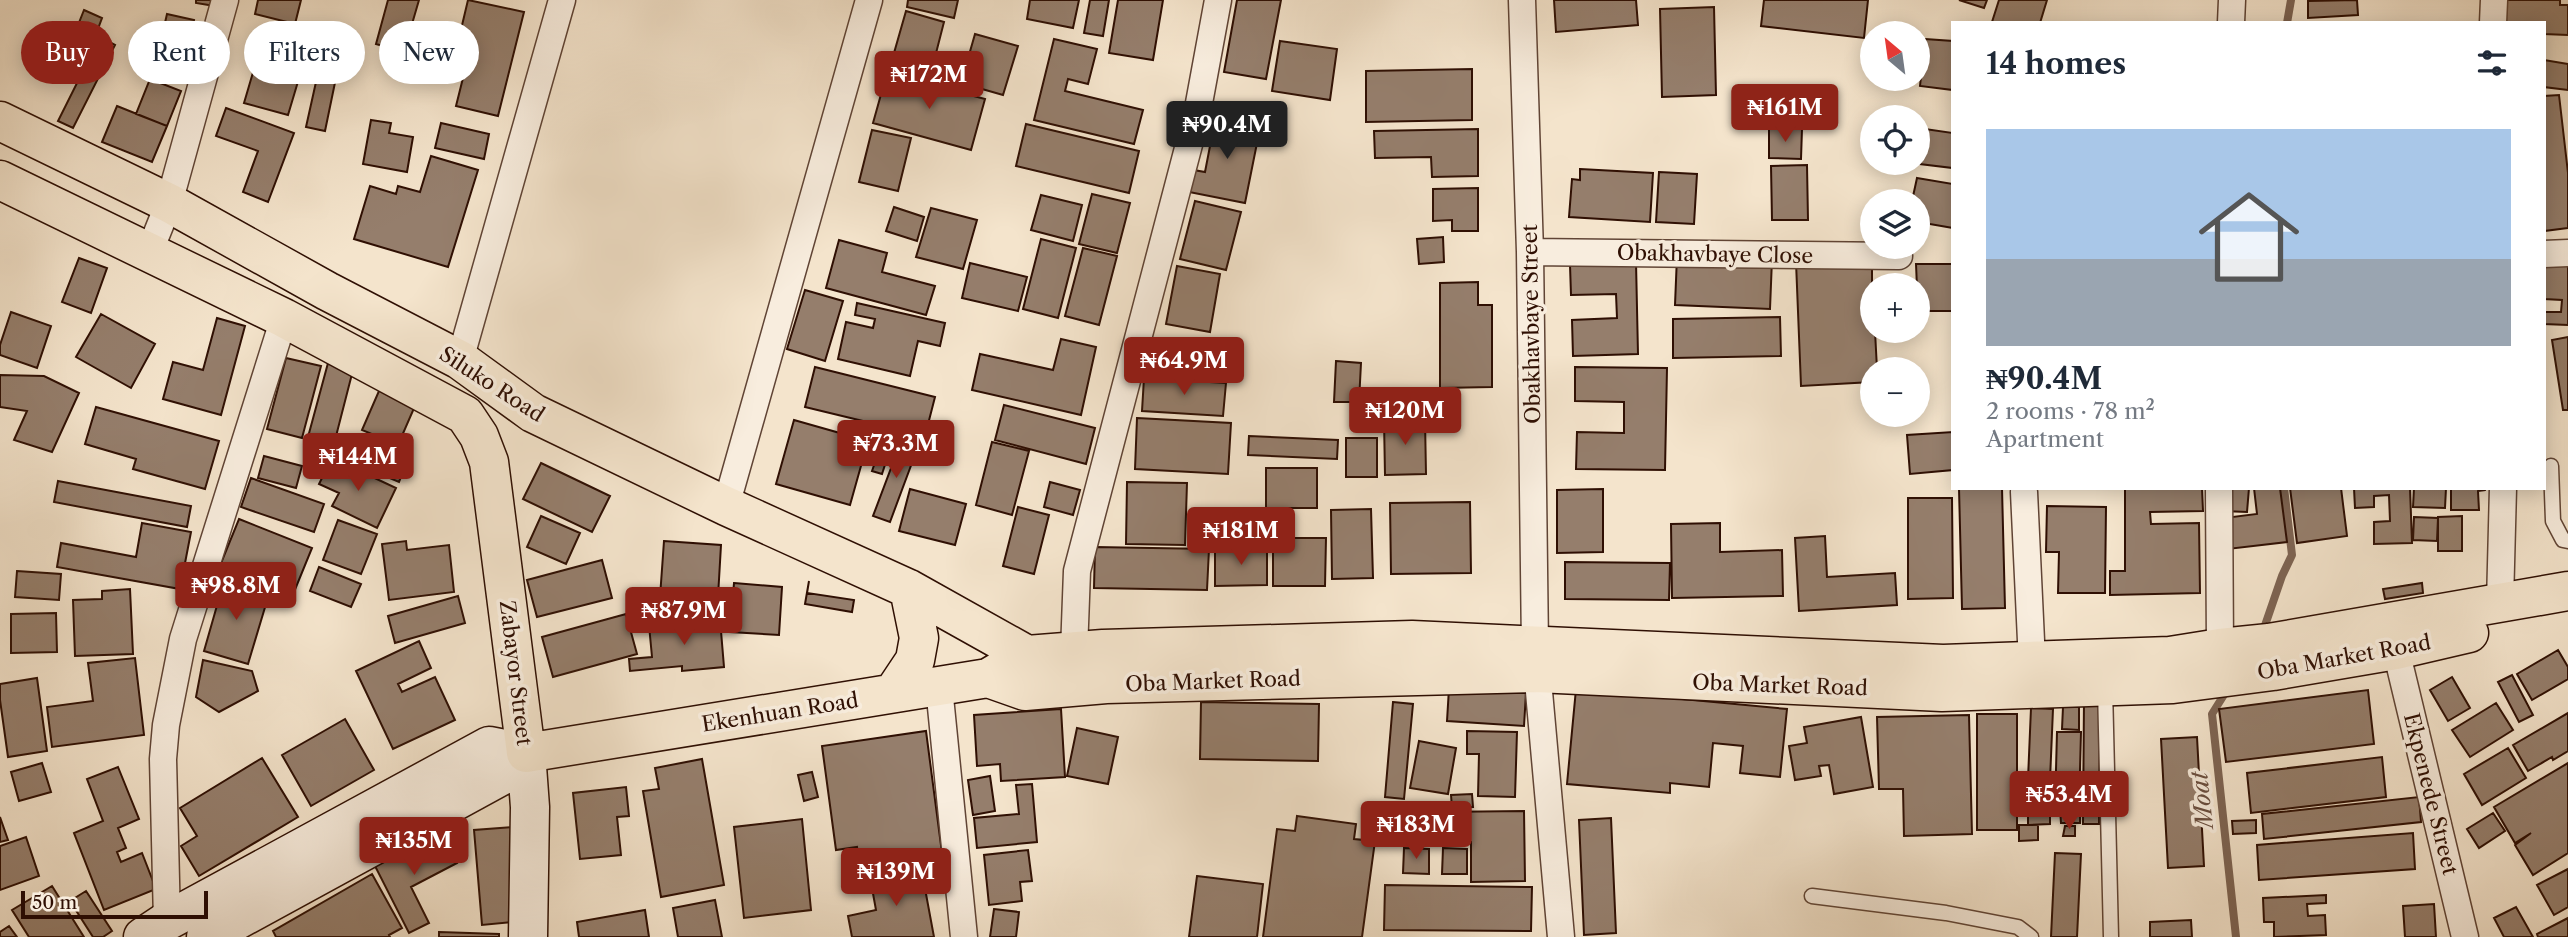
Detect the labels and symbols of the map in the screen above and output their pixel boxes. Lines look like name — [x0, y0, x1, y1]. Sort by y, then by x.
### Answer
north arrow — [1860, 21, 1930, 91]
pin: ₦172M — [880, 52, 978, 111]
pin: ₦161M — [1736, 85, 1834, 144]
pin: ₦90.4M — [1170, 102, 1284, 161]
street label: Obakhavbaye Street — [1517, 223, 1545, 424]
street label: Obakhavbaye Close — [1617, 240, 1813, 268]
pin: ₦64.9M — [1127, 338, 1241, 397]
street label: Siluko Road — [435, 341, 549, 427]
pin: ₦120M — [1356, 388, 1454, 447]
pin: ₦73.3M — [839, 420, 953, 480]
pin: ₦144M — [309, 434, 407, 493]
pin: ₦181M — [1192, 508, 1290, 567]
pin: ₦98.8M — [179, 562, 293, 622]
pin: ₦87.9M — [627, 588, 741, 647]
street label: Zabayor Street — [495, 599, 537, 748]
street label: Oba Market Road — [2255, 629, 2433, 685]
street label: Oba Market Road — [1125, 665, 1301, 697]
street label: Oba Market Road — [1692, 669, 1868, 701]
street label: Ekenhuan Road — [700, 687, 860, 737]
street label: Ekpenede Street — [2399, 710, 2463, 878]
water label: Moat — [2185, 768, 2219, 833]
pin: ₦53.4M — [2012, 772, 2126, 831]
pin: ₦183M — [1367, 802, 1465, 861]
pin: ₦135M — [365, 818, 463, 877]
pin: ₦139M — [847, 848, 945, 908]
scale bar — [21, 888, 208, 920]

